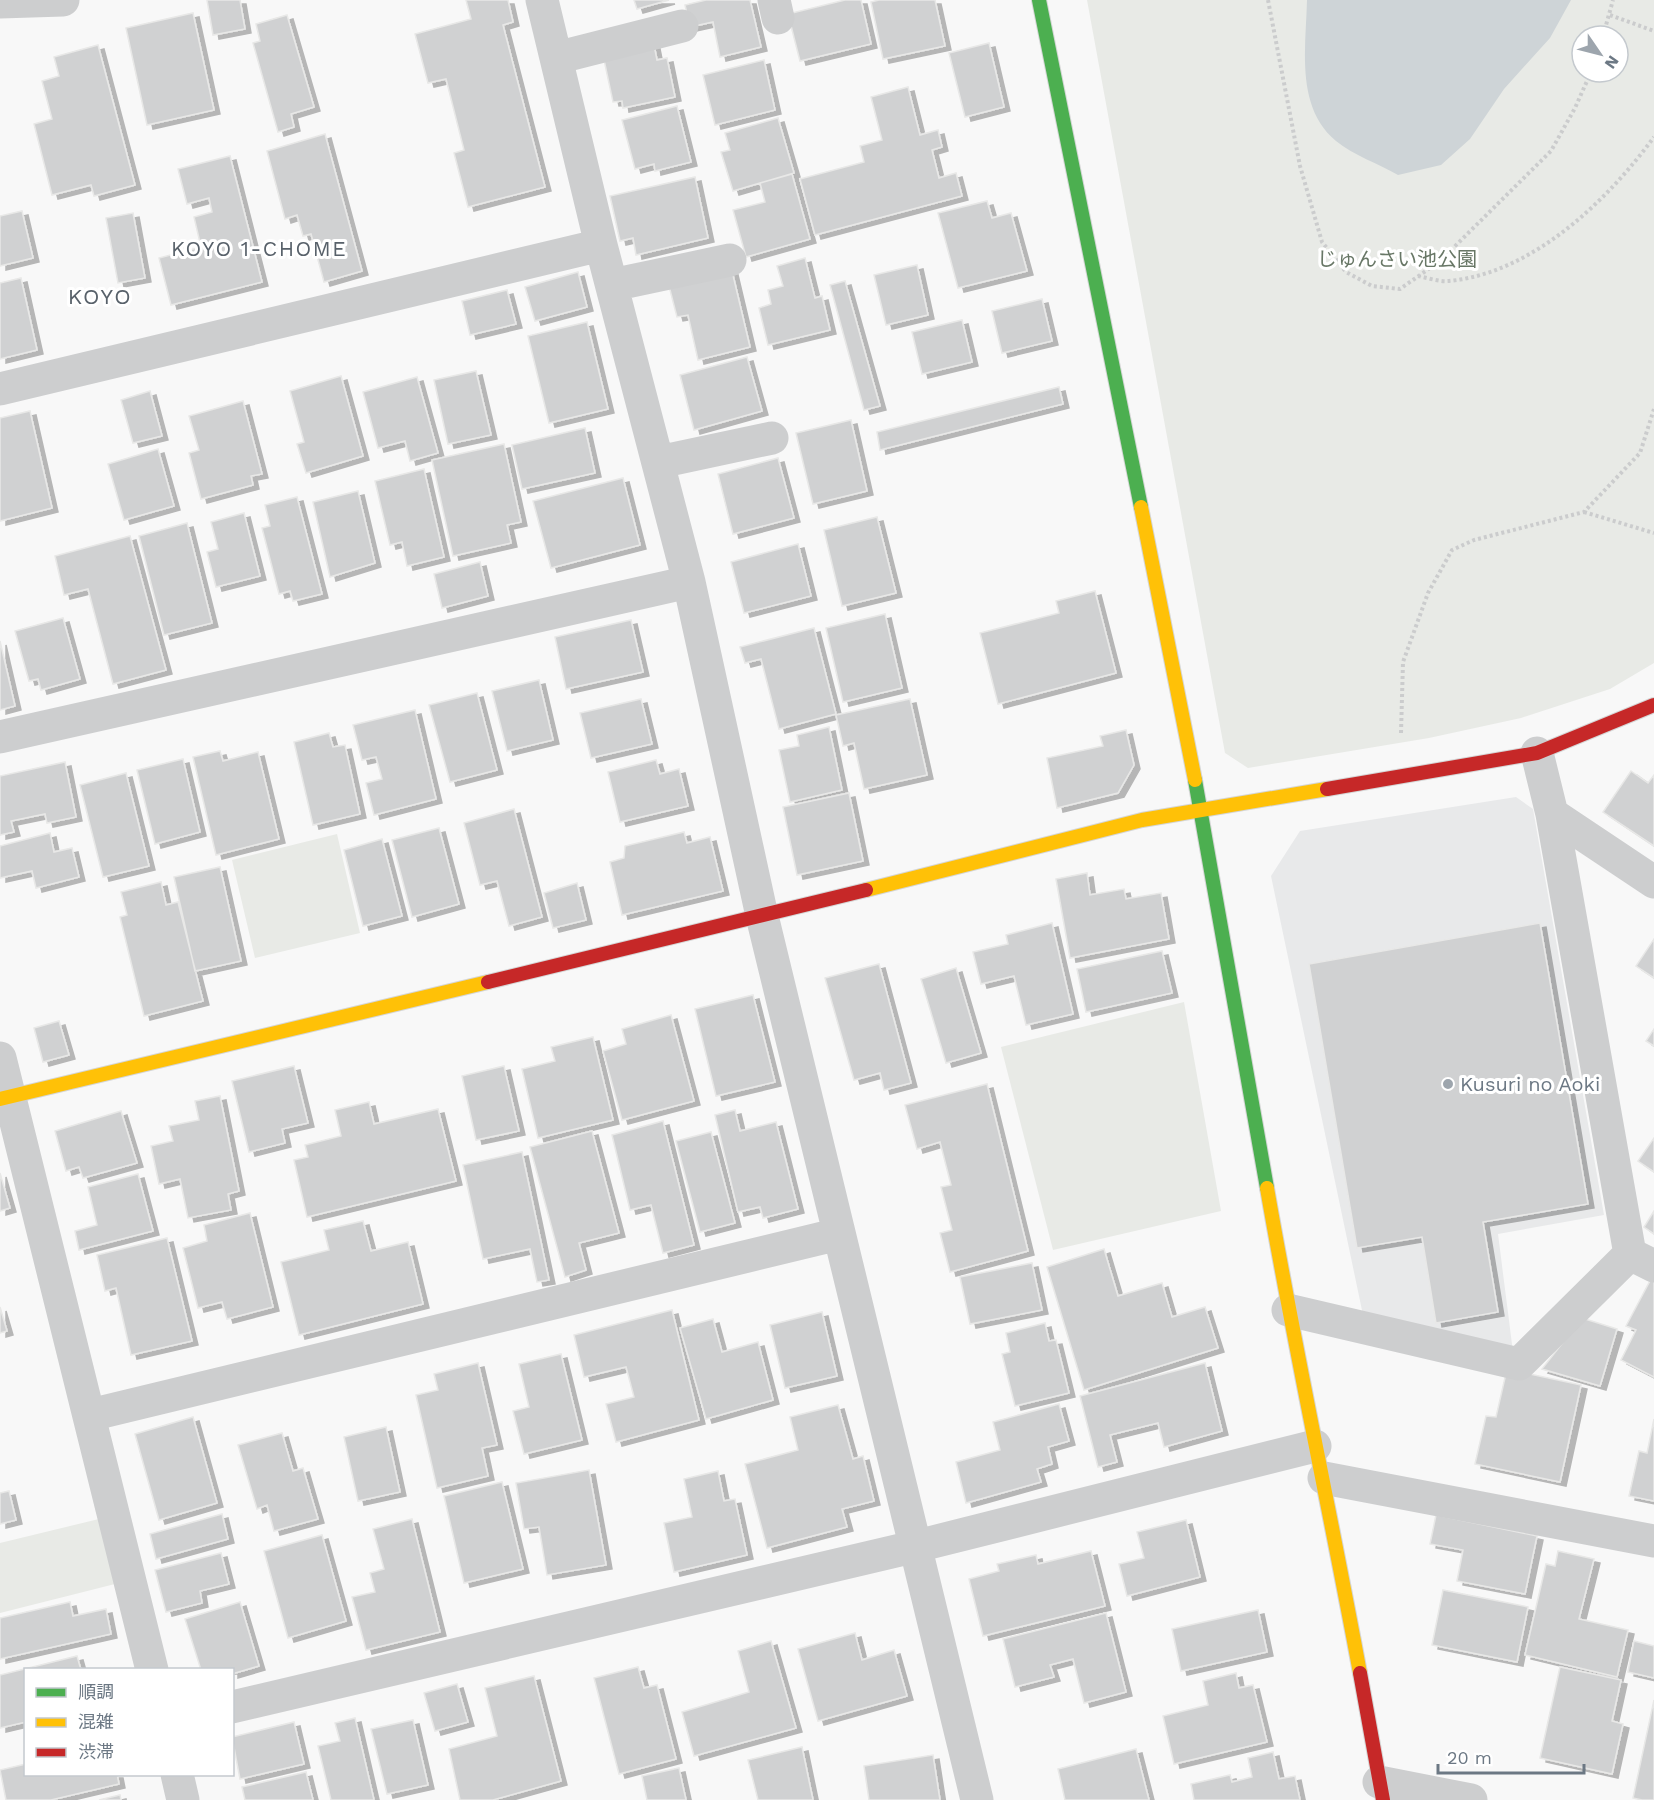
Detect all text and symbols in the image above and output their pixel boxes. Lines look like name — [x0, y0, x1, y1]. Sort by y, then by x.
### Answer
north arrow — [1570, 24, 1630, 84]
text: N — [1601, 52, 1623, 73]
district label: KOYO 1-CHOME — [171, 236, 347, 261]
park label: じゅんさい池公園 — [1317, 247, 1477, 271]
district label: KOYO — [68, 284, 132, 309]
place label: Kusuri no Aoki — [1460, 1072, 1600, 1096]
marker: Kusuri no Aoki — [1441, 1077, 1455, 1091]
legend — [24, 1668, 234, 1776]
text: 順調 — [78, 1681, 114, 1702]
text: 混雑 — [78, 1711, 114, 1732]
scale bar — [1438, 1737, 1584, 1775]
text: 渋滞 — [78, 1741, 114, 1762]
text: 20 m — [1447, 1747, 1492, 1768]

